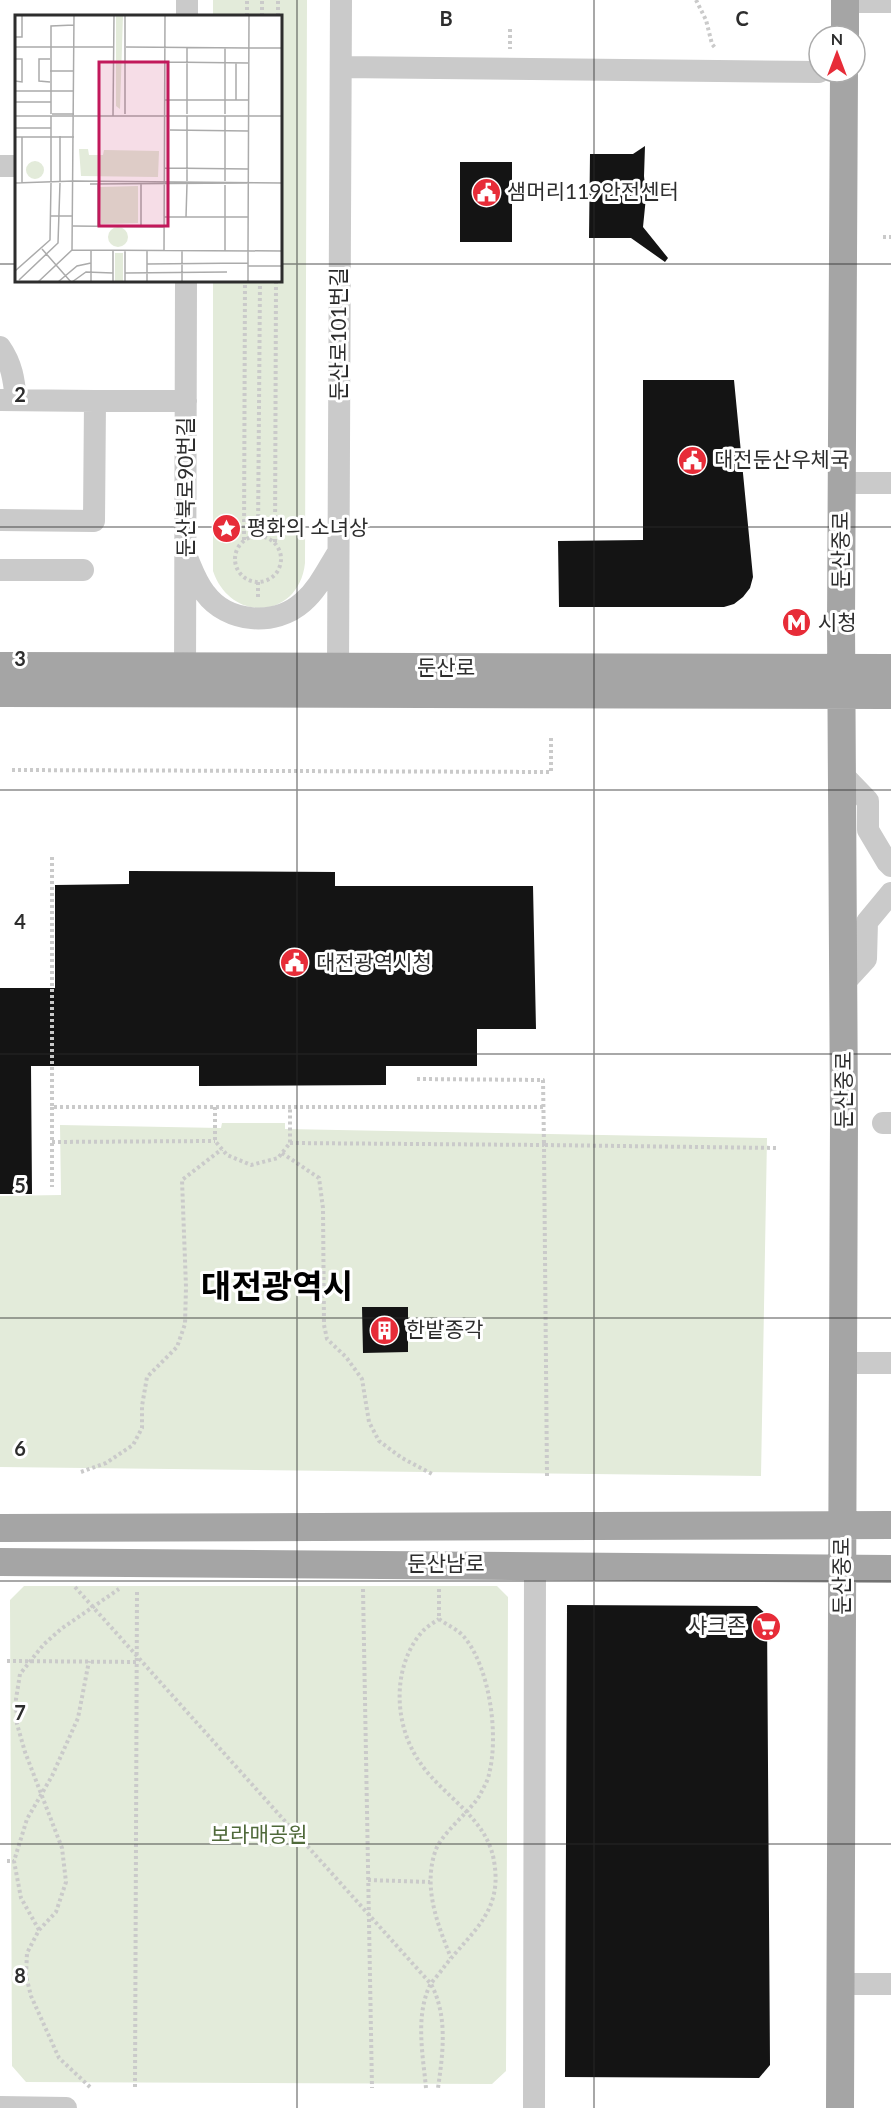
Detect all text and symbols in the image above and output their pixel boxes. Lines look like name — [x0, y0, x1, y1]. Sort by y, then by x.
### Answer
text: B — [439, 6, 453, 30]
text: C — [735, 6, 749, 30]
inset map — [15, 15, 282, 282]
north arrow — [807, 24, 867, 84]
text: N — [831, 29, 843, 48]
public building icon: 샘머리119안전센터 — [470, 176, 502, 208]
place label: 샘머리119안전센터 — [507, 178, 679, 203]
street label: 둔산로101번길 — [325, 267, 350, 401]
text: 2 — [14, 382, 26, 406]
street label: 둔산북로90번길 — [172, 417, 197, 557]
public building icon: 대전둔산우체국 — [677, 444, 709, 476]
place label: 대전둔산우체국 — [714, 446, 849, 471]
street label: 둔산중로 — [827, 511, 852, 589]
place icon: 평화의 소녀상 — [210, 512, 242, 544]
place label: 평화의 소녀상 — [247, 514, 368, 539]
metro station icon: 시청 — [781, 607, 813, 639]
place label: 시청 — [818, 609, 857, 634]
text: 3 — [14, 646, 26, 670]
street label: 둔산로 — [417, 654, 475, 679]
text: 4 — [14, 909, 26, 933]
public building icon: 대전광역시청 — [279, 947, 311, 979]
place label: 대전광역시청 — [316, 949, 432, 974]
street label: 둔산중로 — [830, 1051, 855, 1129]
text: 5 — [14, 1173, 26, 1197]
district label: 대전광역시 — [201, 1265, 353, 1305]
building icon: 한밭종각 — [369, 1314, 401, 1346]
place label: 한밭종각 — [406, 1316, 483, 1341]
text: 6 — [14, 1436, 26, 1460]
street label: 둔산중로 — [828, 1537, 853, 1615]
street label: 둔산남로 — [407, 1550, 485, 1575]
supermarket icon: 샤크존 — [751, 1610, 783, 1642]
place label: 샤크존 — [688, 1612, 746, 1637]
text: 7 — [14, 1700, 26, 1724]
park label: 보라매공원 — [211, 1821, 307, 1846]
text: 8 — [14, 1963, 26, 1987]

